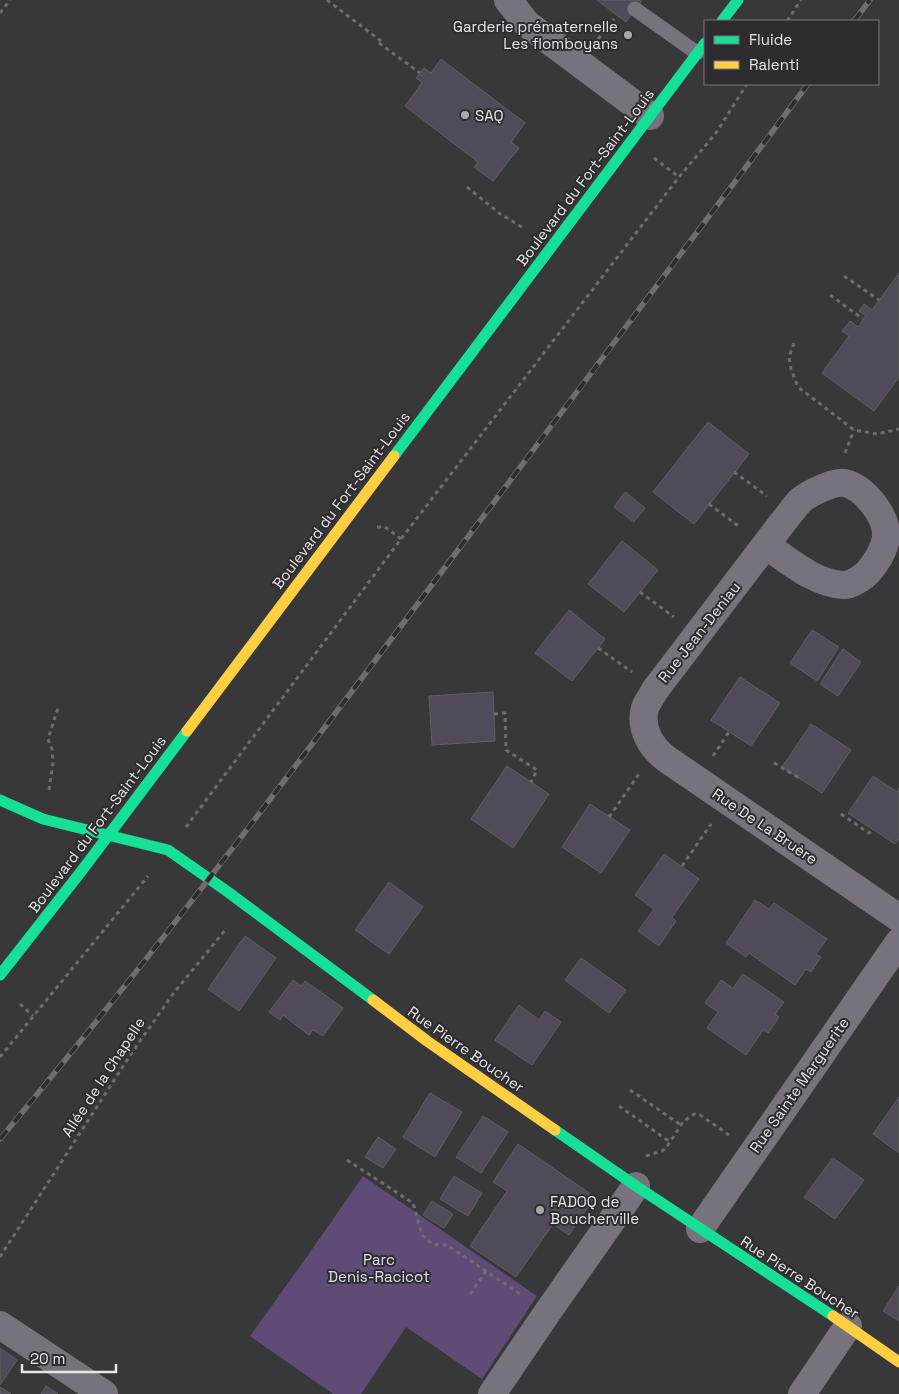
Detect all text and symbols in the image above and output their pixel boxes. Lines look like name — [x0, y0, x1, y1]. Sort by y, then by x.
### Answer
place label: Garderie prématernelle Les flomboyans — [453, 17, 618, 53]
legend — [704, 20, 879, 85]
marker: Garderie prématernelle Les flomboyans — [622, 29, 634, 41]
text: Fluide — [749, 30, 792, 49]
text: Ralenti — [749, 55, 799, 74]
street label: Boulevard du Fort-Saint-Louis — [512, 84, 658, 269]
place label: SAQ — [475, 106, 504, 125]
marker: SAQ — [459, 109, 471, 121]
street label: Boulevard du Fort-Saint-Louis — [268, 407, 414, 592]
street label: Rue Jean-Deniau — [654, 578, 744, 686]
street label: Boulevard du Fort-Saint-Louis — [24, 731, 170, 916]
street label: Rue De La Bruère — [709, 784, 821, 868]
street label: Rue Pierre Boucher — [404, 1002, 528, 1096]
street label: Allée de la Chapelle — [57, 1013, 149, 1141]
street label: Rue Sainte Marguerite — [745, 1014, 853, 1156]
place label: FADOQ de Boucherville — [550, 1192, 639, 1228]
marker: FADOQ de Boucherville — [534, 1204, 546, 1216]
street label: Rue Pierre Boucher — [737, 1232, 863, 1323]
park label: Parc Denis-Racicot — [328, 1250, 430, 1286]
scale bar — [22, 1342, 116, 1374]
text: 20 m — [30, 1349, 65, 1368]

